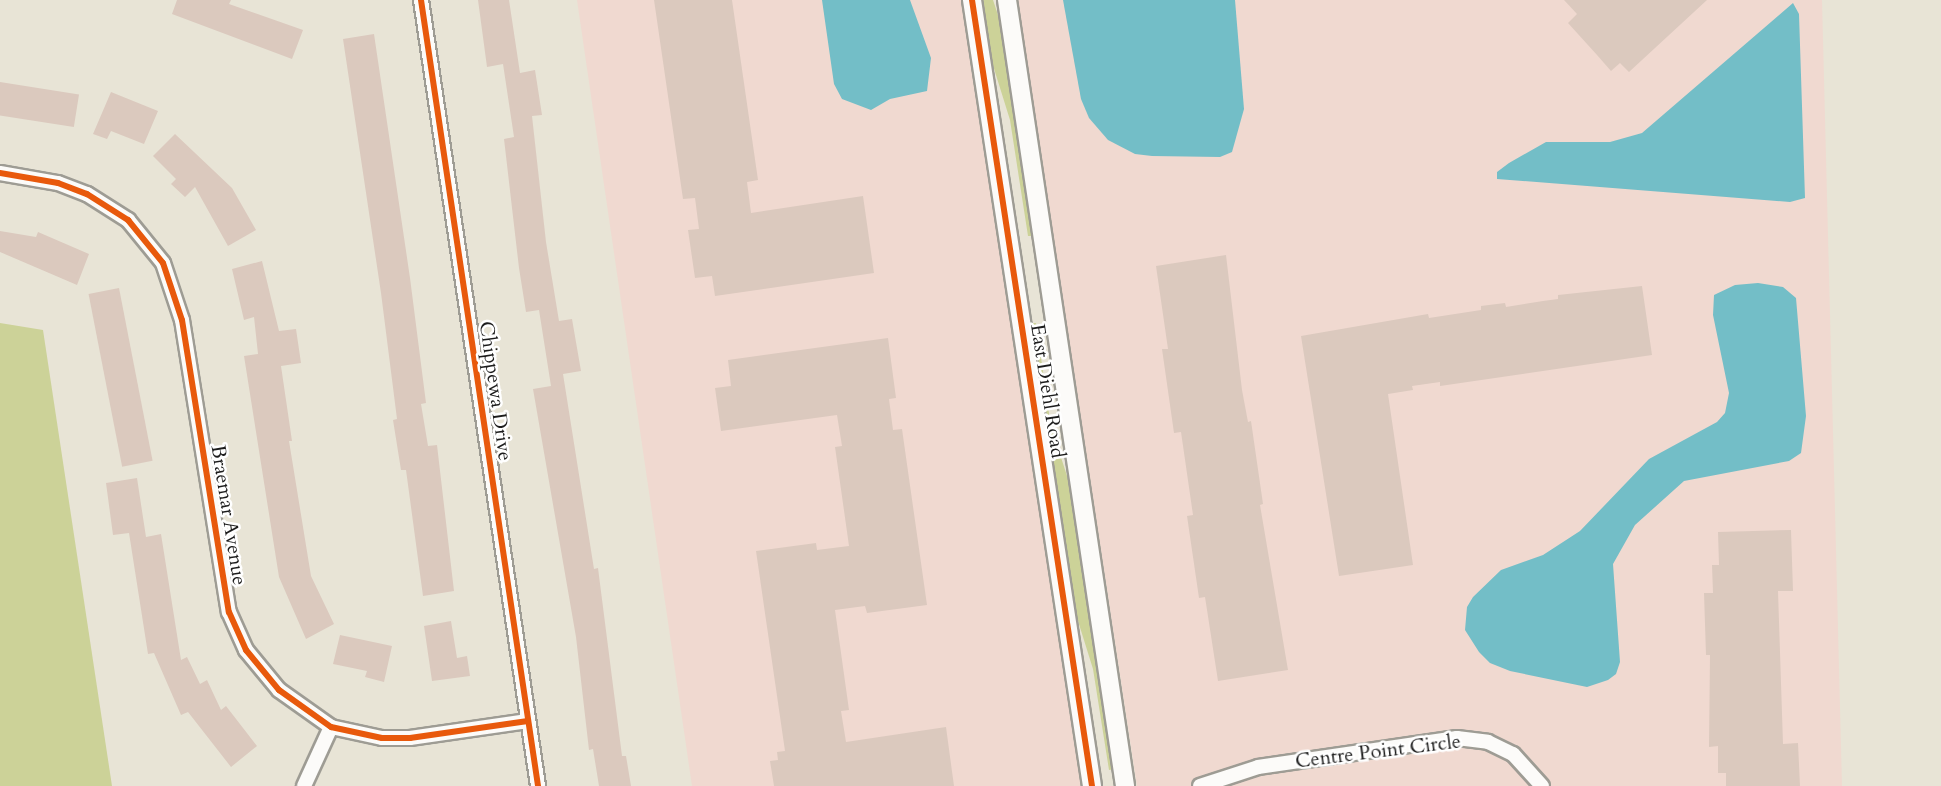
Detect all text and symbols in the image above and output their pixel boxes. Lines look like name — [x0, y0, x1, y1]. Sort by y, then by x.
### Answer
street label: Chippewa Drive — [474, 320, 518, 462]
street label: East Diehl Road — [1026, 322, 1070, 460]
street label: Braemar Avenue — [206, 443, 252, 587]
street label: Centre Point Circle — [1294, 729, 1462, 773]

